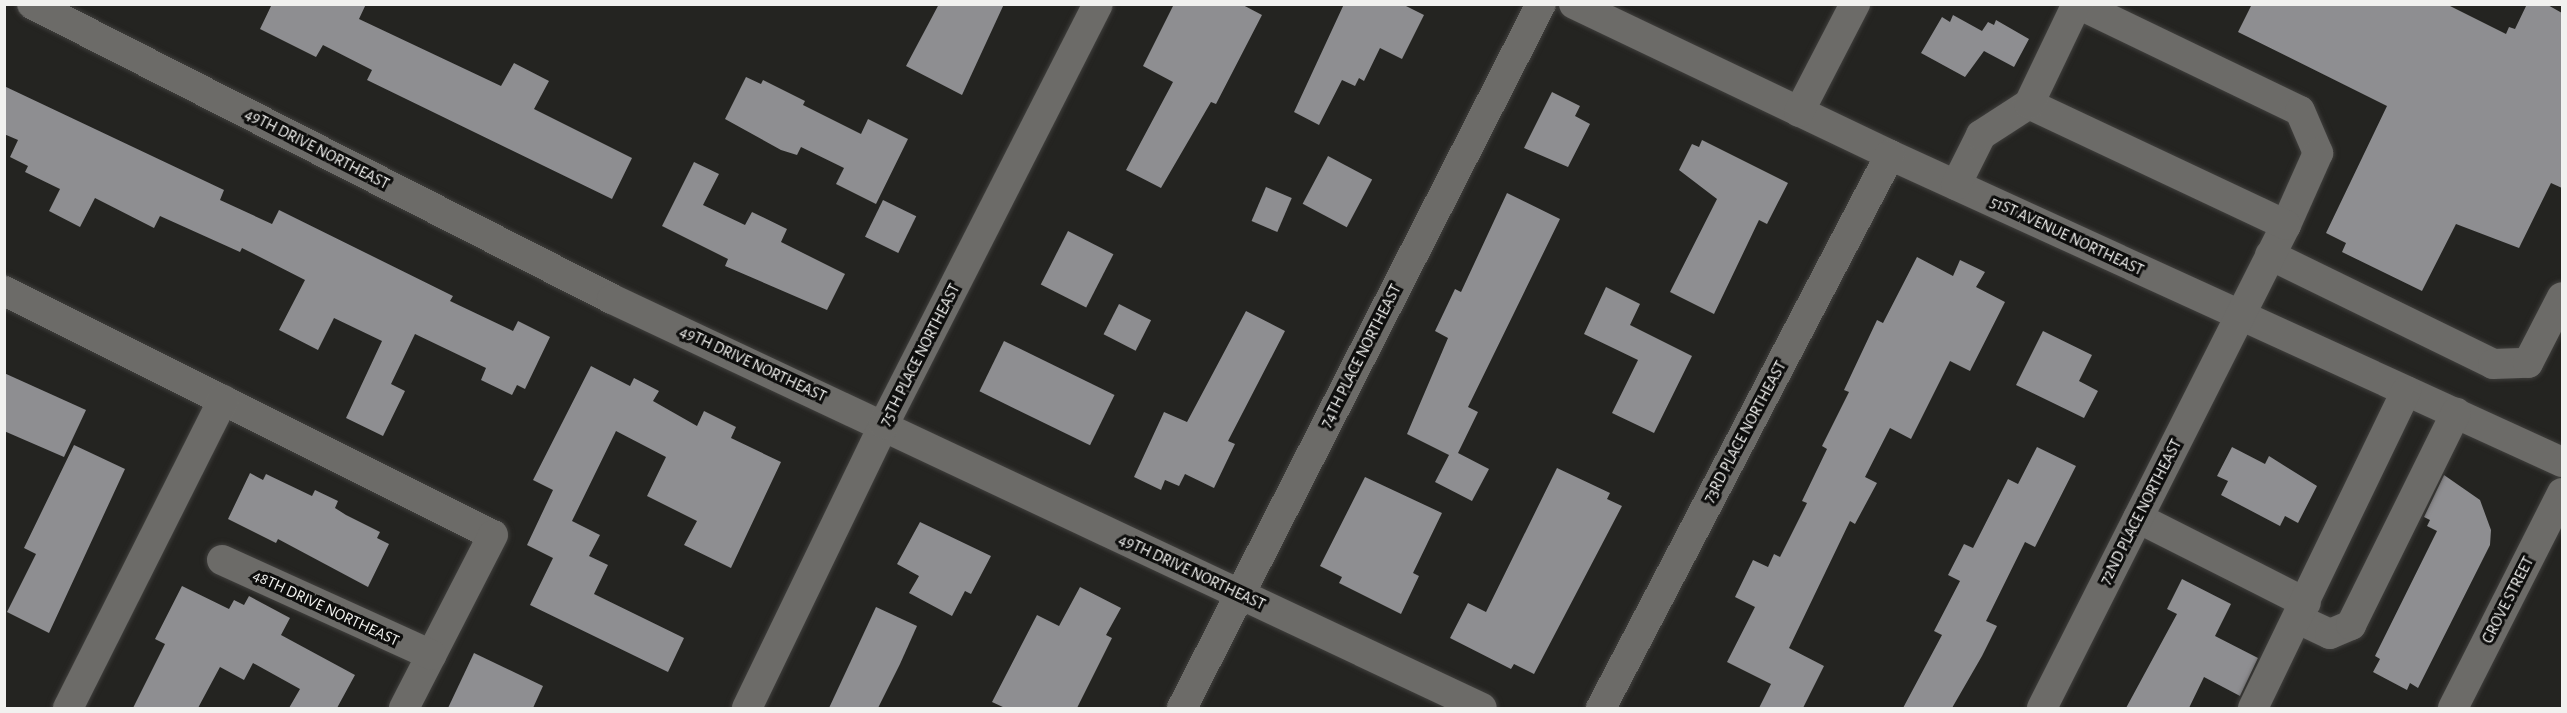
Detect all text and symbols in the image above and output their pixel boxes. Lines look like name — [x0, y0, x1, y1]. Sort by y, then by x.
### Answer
street label: 49TH DRIVE NORTHEAST — [242, 104, 392, 194]
street label: 51ST AVENUE NORTHEAST — [1987, 192, 2147, 280]
street label: 75TH PLACE NORTHEAST — [876, 281, 964, 429]
street label: 74TH PLACE NORTHEAST — [1316, 281, 1406, 431]
street label: 49TH DRIVE NORTHEAST — [677, 322, 829, 406]
street label: 73RD PLACE NORTHEAST — [1699, 358, 1791, 506]
street label: 72ND PLACE NORTHEAST — [2096, 436, 2186, 588]
street label: 49TH DRIVE NORTHEAST — [1116, 530, 1268, 614]
street label: GROVE STREET — [2478, 553, 2538, 647]
street label: 48TH DRIVE NORTHEAST — [250, 566, 402, 650]

